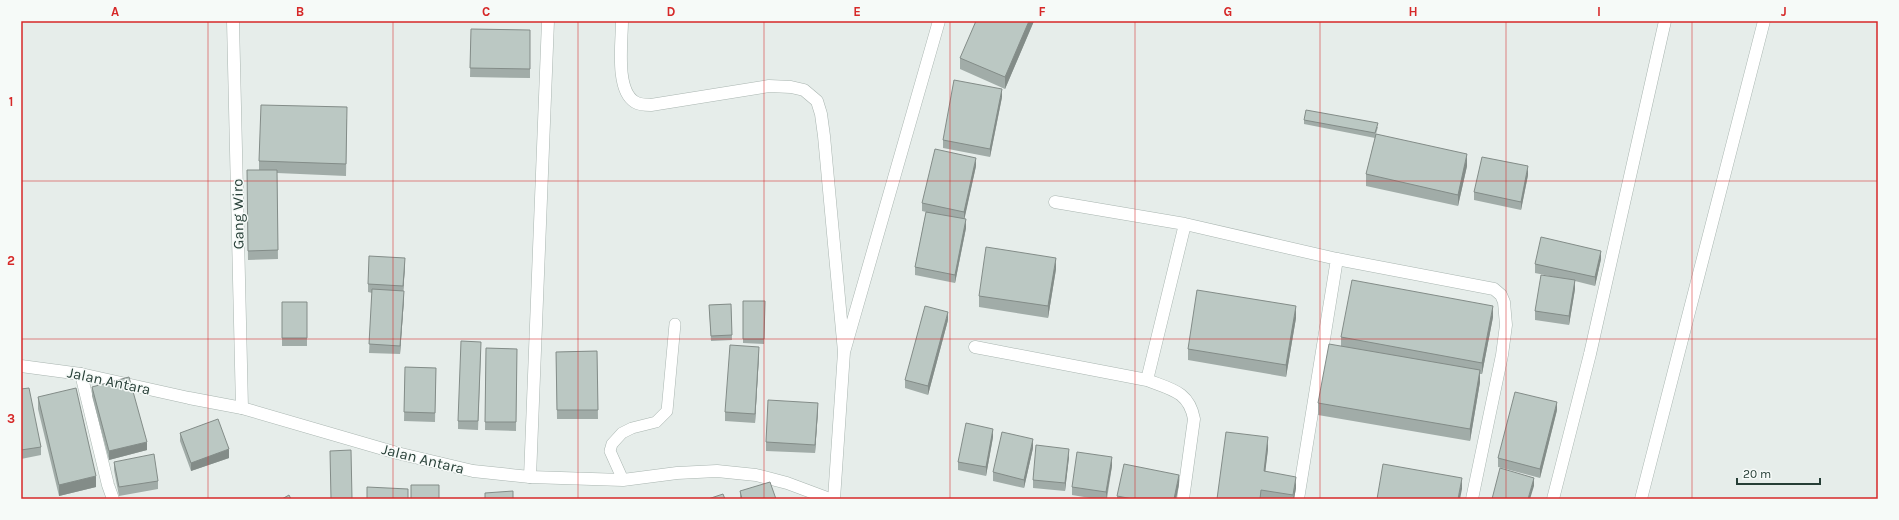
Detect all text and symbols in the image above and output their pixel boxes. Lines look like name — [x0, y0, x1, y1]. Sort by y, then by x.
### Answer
text: A — [111, 4, 119, 19]
text: B — [296, 4, 304, 19]
text: C — [482, 4, 490, 19]
text: D — [667, 4, 676, 19]
text: E — [853, 4, 861, 19]
text: F — [1038, 4, 1046, 19]
text: G — [1224, 4, 1232, 19]
text: H — [1408, 4, 1418, 19]
text: I — [1597, 4, 1601, 19]
text: J — [1781, 4, 1787, 19]
text: 1 — [9, 94, 13, 109]
street label: Gang Wiro — [228, 179, 248, 249]
text: 2 — [7, 253, 15, 268]
street label: Jalan Antara — [66, 363, 152, 399]
text: 3 — [7, 411, 15, 426]
street label: Jalan Antara — [380, 440, 466, 478]
scale bar — [1737, 460, 1820, 486]
text: 20 m — [1743, 467, 1771, 481]

